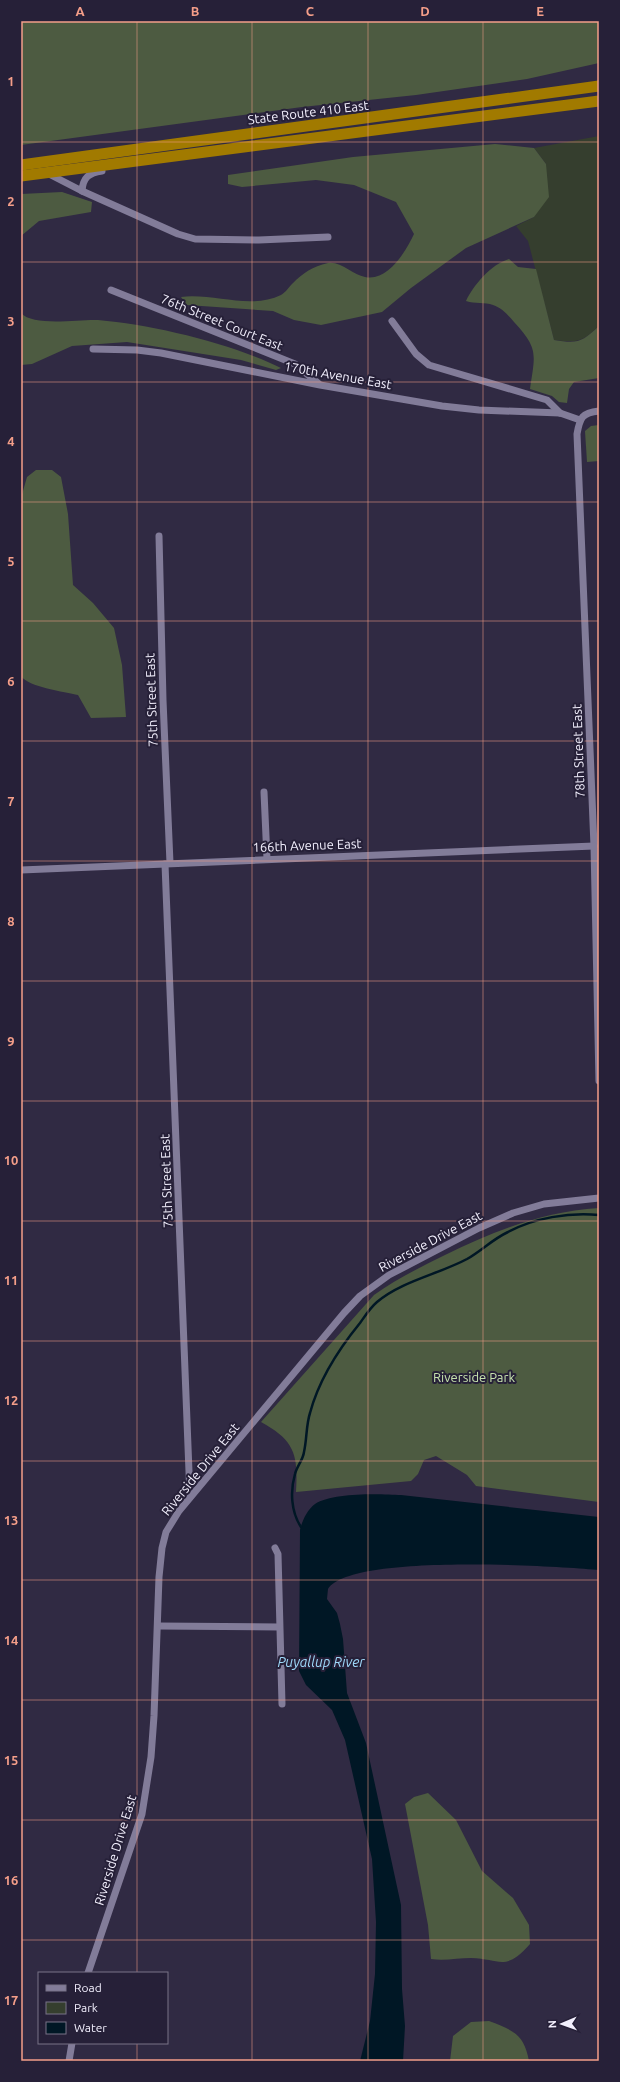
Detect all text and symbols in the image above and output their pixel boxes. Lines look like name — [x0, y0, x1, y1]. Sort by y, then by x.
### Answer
text: A — [75, 4, 85, 18]
text: B — [191, 4, 200, 18]
text: C — [306, 4, 315, 18]
text: D — [420, 4, 430, 18]
text: E — [536, 4, 544, 18]
text: 1 — [7, 74, 15, 88]
street label: State Route 410 East — [247, 98, 369, 126]
text: 2 — [7, 194, 15, 208]
street label: 76th Street Court East — [159, 291, 285, 353]
text: 3 — [7, 314, 15, 328]
street label: 170th Avenue East — [283, 359, 393, 391]
text: 4 — [7, 434, 15, 448]
text: 5 — [7, 554, 15, 568]
street label: 75th Street East — [142, 653, 160, 747]
text: 6 — [7, 674, 15, 688]
street label: 78th Street East — [569, 704, 587, 798]
text: 7 — [7, 794, 15, 808]
street label: 166th Avenue East — [252, 836, 362, 854]
text: 8 — [7, 914, 15, 928]
text: 9 — [7, 1034, 15, 1048]
street label: 75th Street East — [157, 1134, 175, 1228]
text: 10 — [4, 1153, 18, 1167]
street label: Riverside Drive East — [376, 1208, 484, 1274]
text: 11 — [4, 1273, 18, 1287]
park label: Riverside Park — [433, 1370, 515, 1384]
text: 12 — [4, 1393, 18, 1407]
street label: Riverside Drive East — [158, 1420, 242, 1518]
text: 13 — [4, 1513, 18, 1527]
text: 14 — [4, 1633, 18, 1647]
water label: Puyallup River — [277, 1654, 365, 1670]
text: 15 — [4, 1753, 18, 1767]
street label: Riverside Drive East — [92, 1793, 138, 1907]
text: 16 — [4, 1873, 18, 1887]
legend — [38, 1972, 168, 2044]
text: Road — [74, 1981, 102, 1994]
text: 17 — [4, 1993, 18, 2007]
text: Park — [74, 2001, 98, 2014]
north arrow — [542, 2004, 582, 2044]
text: N — [546, 2020, 558, 2029]
text: Water — [74, 2021, 107, 2034]

